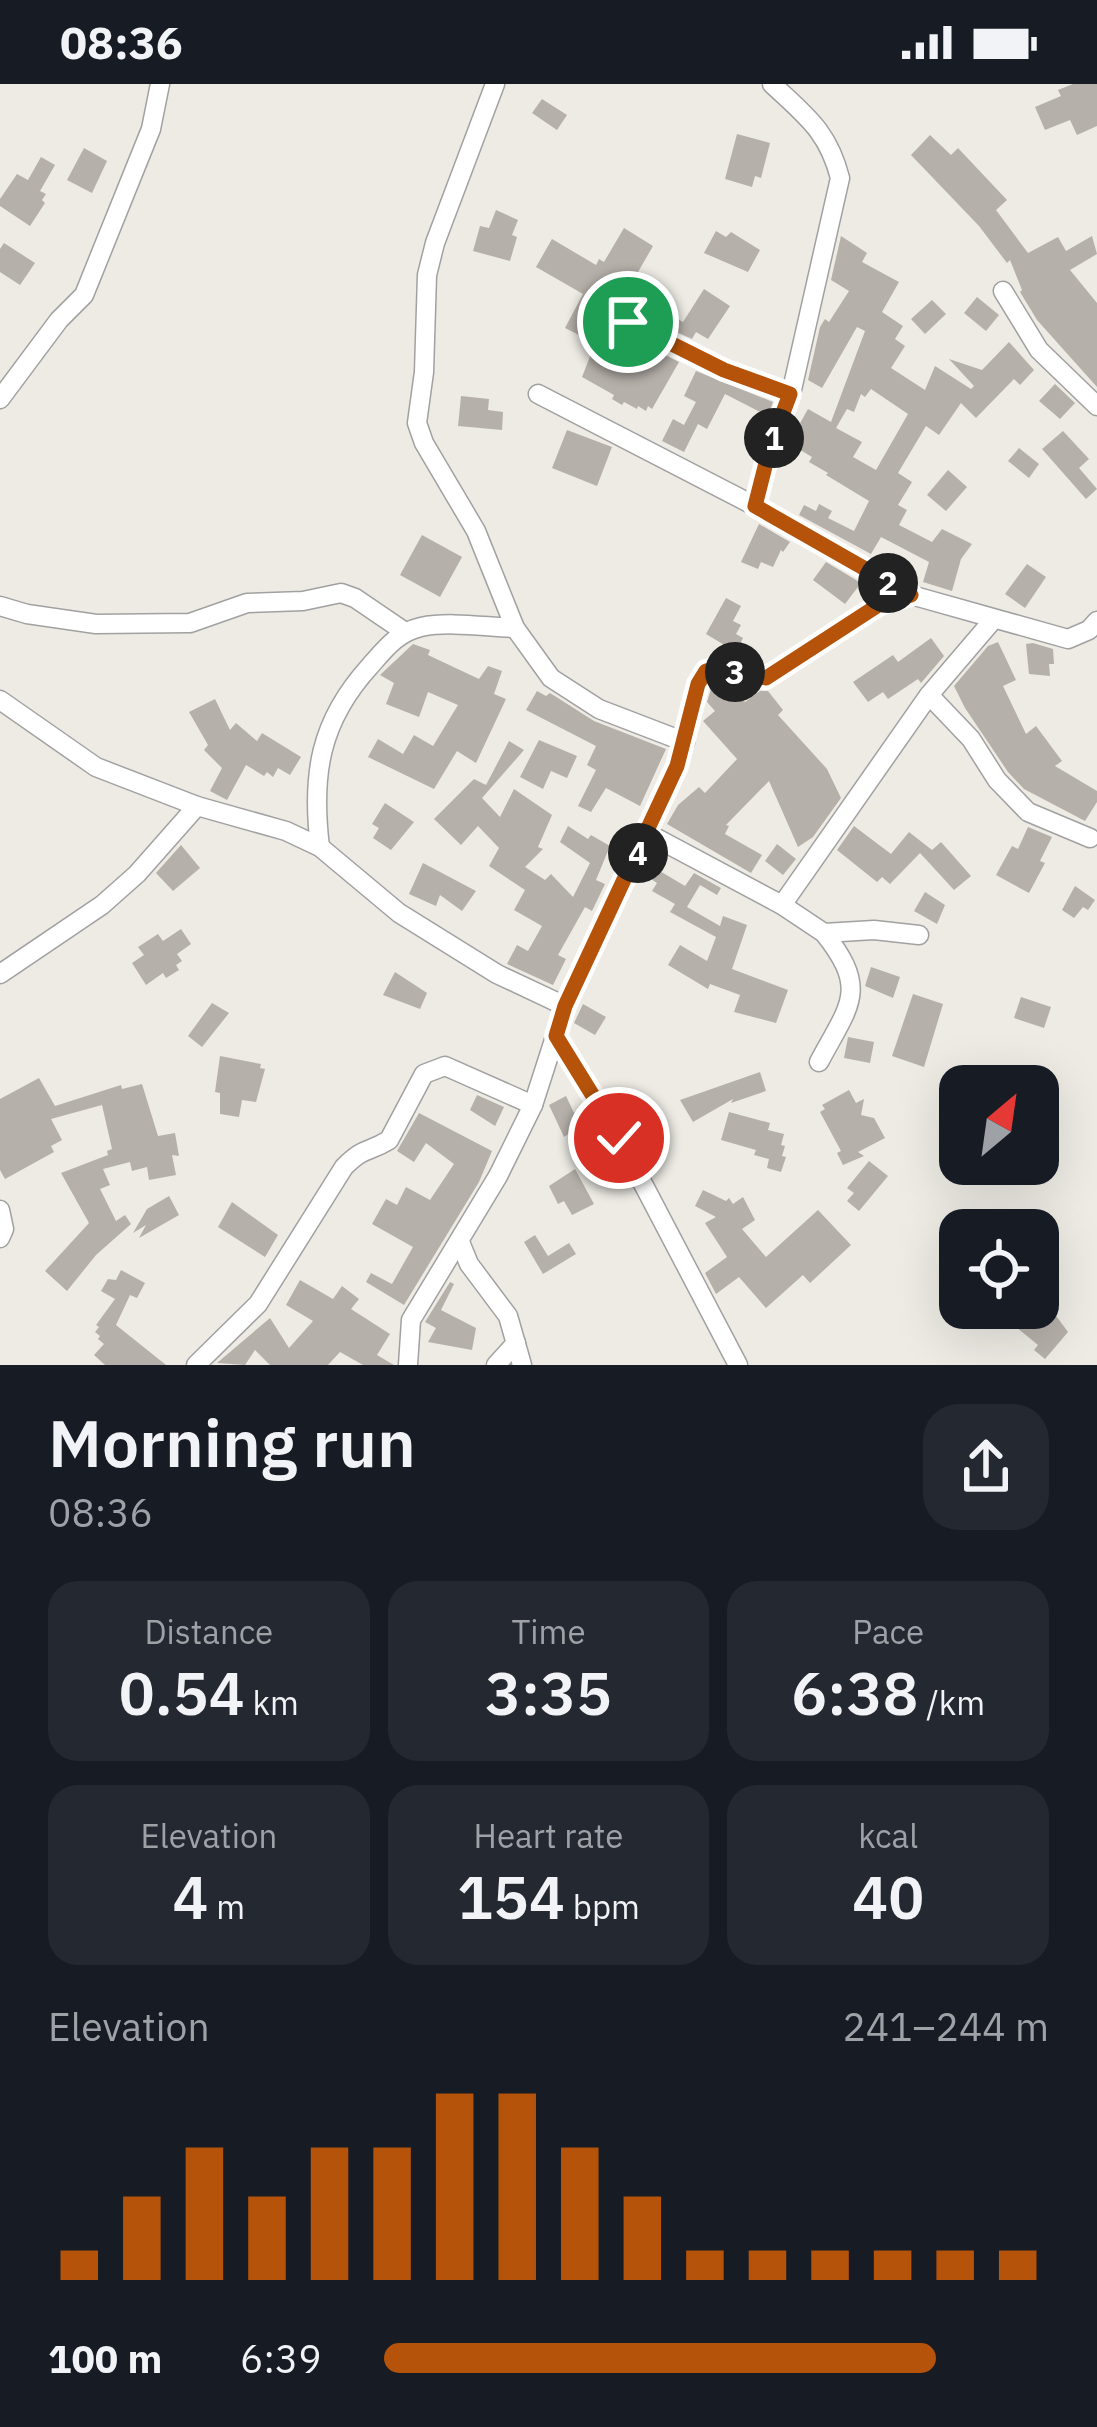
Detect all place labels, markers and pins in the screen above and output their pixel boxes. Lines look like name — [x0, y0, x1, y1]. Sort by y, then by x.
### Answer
pin — [577, 271, 679, 373]
pin: 1 — [744, 408, 804, 468]
pin: 2 — [858, 553, 918, 613]
pin: 3 — [705, 642, 765, 702]
pin: 4 — [608, 823, 668, 883]
pin — [568, 1087, 670, 1189]

